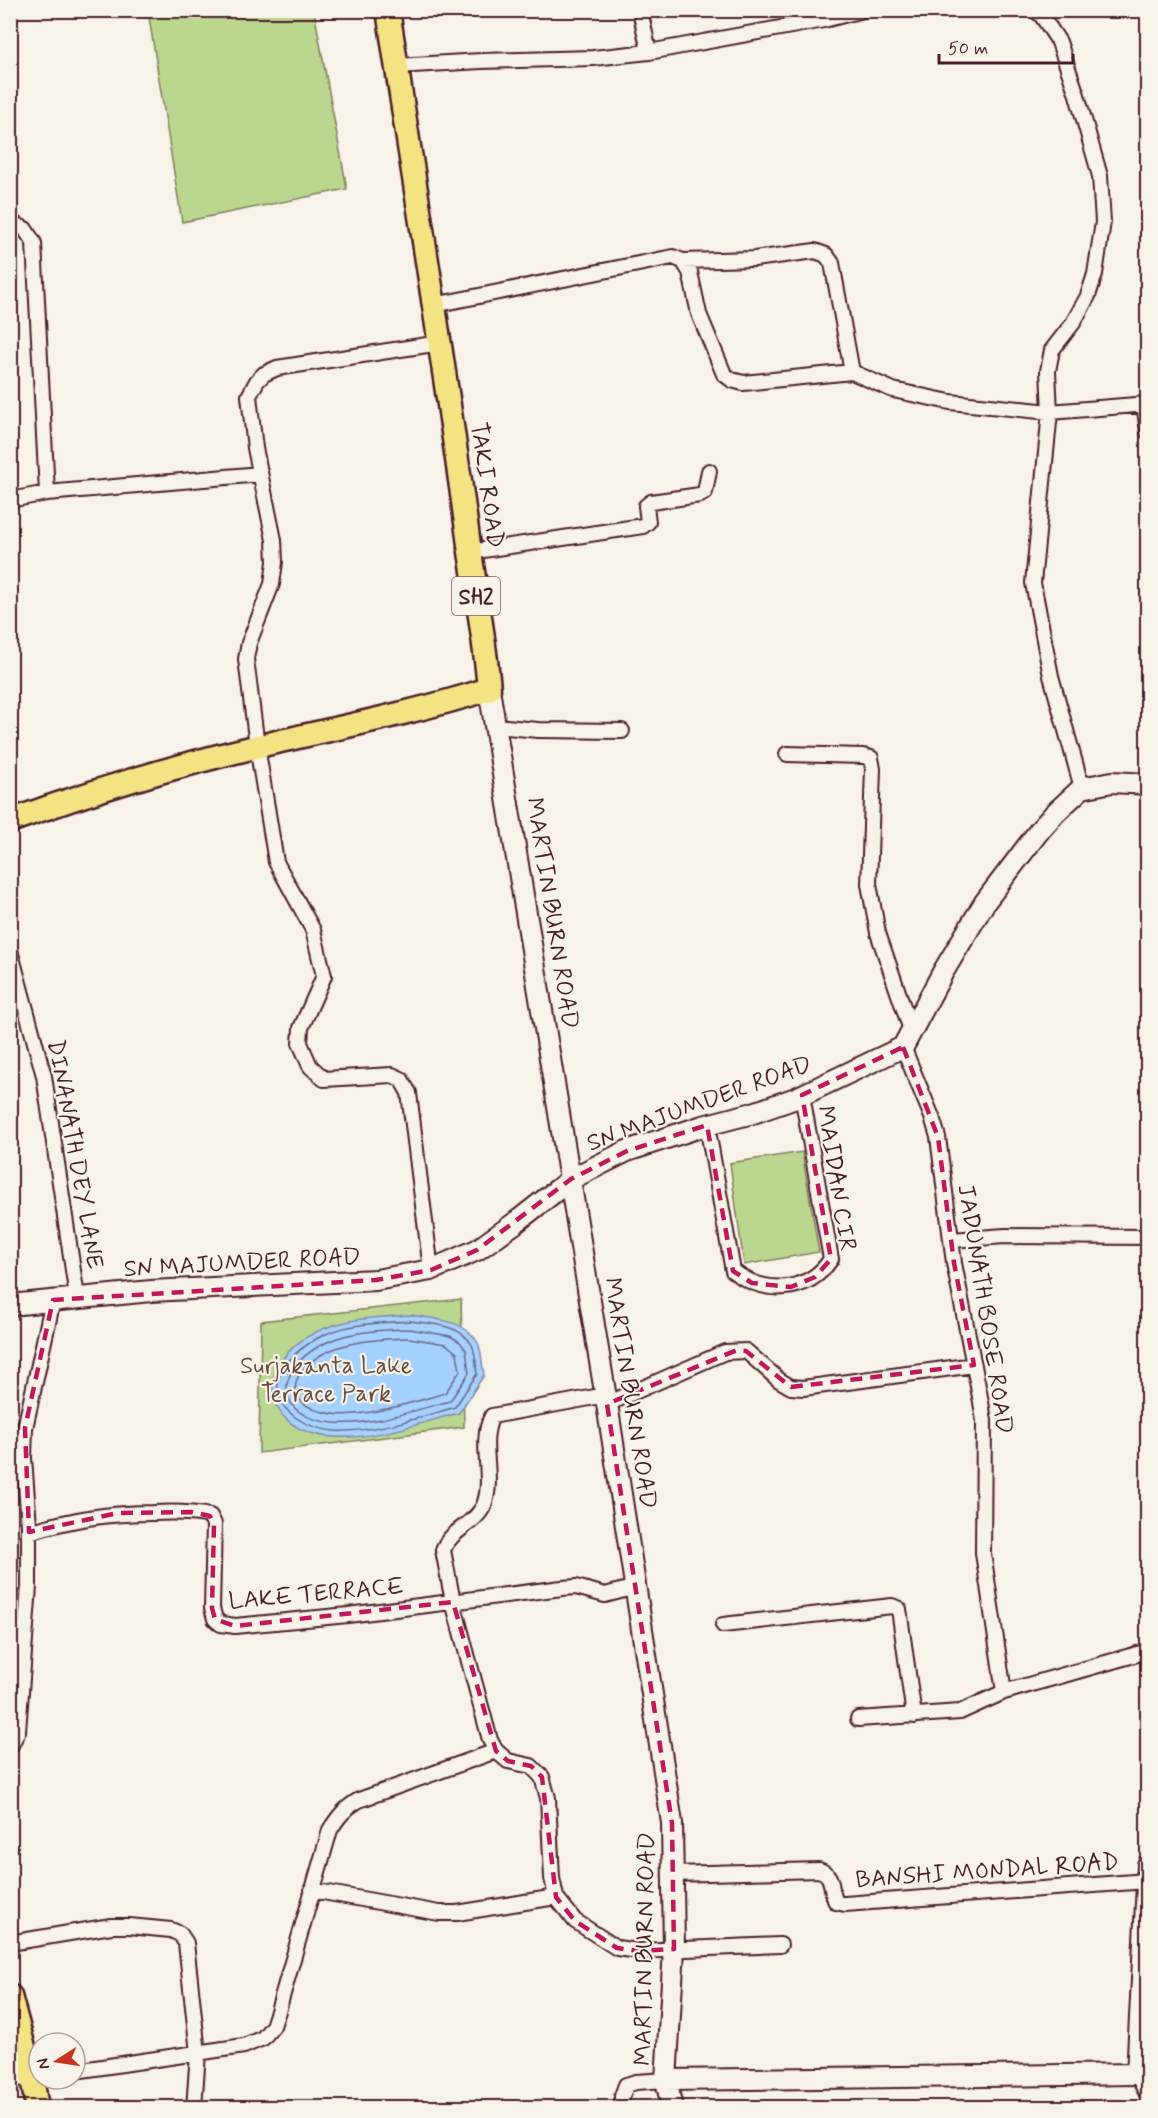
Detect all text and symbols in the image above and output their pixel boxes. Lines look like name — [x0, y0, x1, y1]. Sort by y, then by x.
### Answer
scale bar — [939, 27, 1072, 65]
text: 50 m — [948, 37, 988, 61]
street label: TAKI ROAD — [462, 420, 511, 550]
road number: SH2 — [452, 577, 500, 615]
street label: MARTIN BURN ROAD — [518, 795, 585, 1031]
street label: DINANATH DEY LANE — [39, 1037, 110, 1271]
street label: SN MAJUMDER ROAD — [583, 1049, 816, 1160]
street label: MAIDAN CIR — [809, 1104, 862, 1253]
street label: JADUNATH BOSE ROAD — [949, 1182, 1020, 1436]
street label: SN MAJUMDER ROAD — [123, 1242, 361, 1285]
street label: MARTIN BURN ROAD — [596, 1275, 663, 1511]
park label: Surjakanta Lake Terrace Park — [240, 1351, 412, 1410]
street label: LAKE TERRACE — [227, 1571, 405, 1618]
street label: MARTIN BURN ROAD — [628, 1832, 663, 2066]
street label: BANSHI MONDAL ROAD — [854, 1847, 1120, 1896]
north arrow — [27, 2031, 87, 2091]
text: N — [32, 2056, 55, 2071]

